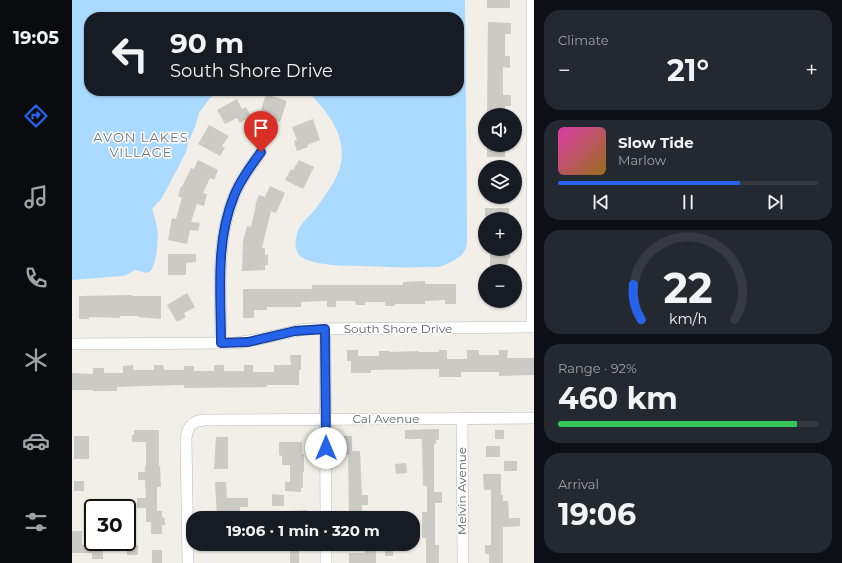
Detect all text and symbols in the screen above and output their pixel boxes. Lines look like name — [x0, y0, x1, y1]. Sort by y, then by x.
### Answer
text: 90 m — [170, 26, 244, 60]
text: 19:05 — [13, 27, 59, 49]
icon: left — [104, 28, 156, 80]
text: Climate — [558, 32, 609, 48]
text: 21° — [667, 52, 709, 89]
text: − — [558, 57, 571, 84]
text: + — [805, 57, 818, 84]
text: South Shore Drive — [170, 60, 333, 82]
icon: directions — [22, 102, 50, 130]
map controls — [478, 108, 522, 308]
button: sound — [478, 108, 522, 152]
pin — [244, 111, 278, 152]
icon: arrive — [250, 117, 272, 139]
district label: AVON LAKES VILLAGE — [93, 129, 189, 160]
text: Slow Tide — [618, 133, 694, 152]
text: Marlow — [618, 152, 666, 168]
button: layers — [478, 160, 522, 204]
icon: music — [22, 183, 50, 211]
icon: previous — [590, 191, 612, 213]
icon: pause — [677, 191, 699, 213]
icon: next — [764, 191, 786, 213]
button: + — [478, 212, 522, 256]
text: 22 — [663, 262, 713, 312]
icon: phone — [22, 264, 50, 292]
button: − — [478, 264, 522, 308]
text: km/h — [669, 309, 707, 327]
street label: South Shore Drive — [344, 321, 452, 336]
icon: climate — [22, 346, 50, 374]
text: Range · 92% — [558, 360, 637, 376]
text: 460 km — [558, 380, 678, 417]
street label: Cal Avenue — [352, 411, 420, 426]
icon: car — [22, 427, 50, 455]
position arrow — [305, 427, 347, 469]
street label: Melvin Avenue — [454, 447, 469, 535]
text: Arrival — [558, 476, 599, 492]
text: 19:06 — [558, 496, 636, 533]
speed limit sign: 30 — [84, 499, 136, 551]
icon: filters — [22, 508, 50, 536]
text: 19:06 · 1 min · 320 m — [226, 521, 380, 540]

